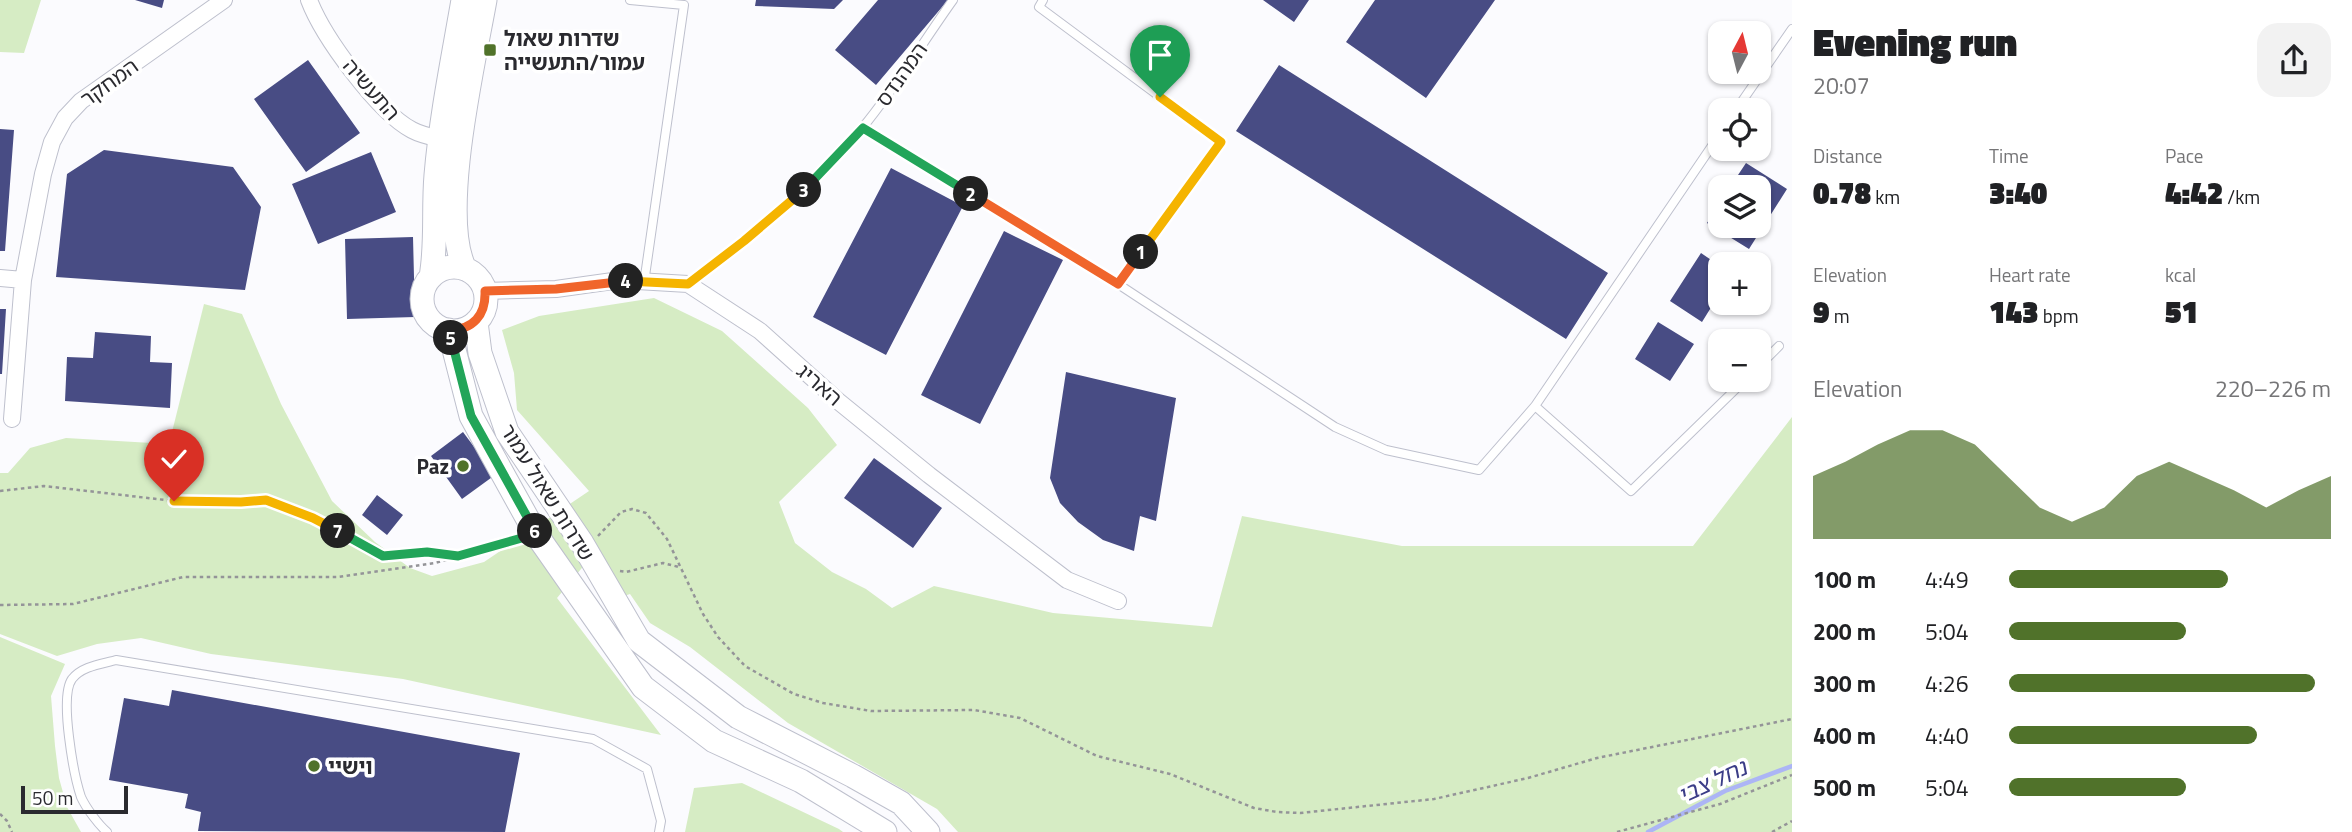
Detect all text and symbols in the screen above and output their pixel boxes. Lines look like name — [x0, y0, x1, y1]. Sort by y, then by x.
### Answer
text: Evening run — [1813, 13, 2017, 71]
north arrow — [1708, 21, 1771, 84]
map controls — [1708, 21, 1771, 392]
place label: שדרות שאול עמור/התעשייה — [504, 22, 645, 78]
button: share — [2257, 23, 2331, 97]
pin — [1130, 25, 1190, 97]
street label: המהנדס — [867, 35, 935, 113]
icon: arrive — [1141, 36, 1179, 74]
marker: שדרות שאול עמור/התעשייה — [482, 42, 498, 58]
street label: המחקר — [73, 50, 145, 114]
street label: התעשיה — [336, 51, 408, 127]
text: 20:07 — [1813, 68, 1870, 103]
button: locate — [1708, 98, 1771, 161]
text: Distance — [1813, 141, 1882, 170]
text: Time — [1989, 141, 2029, 170]
text: Pace — [2165, 141, 2203, 170]
text: 0.78 — [1813, 170, 1871, 216]
text: 3:40 — [1989, 170, 2047, 216]
text: 4:42 — [2165, 170, 2223, 216]
pin: 3 — [786, 172, 822, 208]
text: 3 — [798, 175, 809, 204]
button: layers — [1708, 175, 1771, 238]
pin: 2 — [954, 176, 988, 212]
text: 2 — [965, 179, 976, 208]
text: km — [1871, 182, 1900, 211]
text: /km — [2223, 182, 2260, 211]
pin: 1 — [1124, 234, 1158, 270]
text: 1 — [1135, 237, 1146, 266]
button: + — [1708, 252, 1771, 315]
text: Elevation — [1813, 260, 1887, 289]
text: Heart rate — [1989, 260, 2071, 289]
text: kcal — [2165, 260, 2196, 289]
pin: 4 — [608, 264, 644, 298]
text: 4 — [620, 266, 631, 295]
text: 9 — [1813, 289, 1830, 335]
text: 143 — [1989, 289, 2039, 335]
text: 51 — [2165, 289, 2198, 335]
text: m — [1830, 301, 1850, 330]
text: bpm — [2039, 301, 2079, 330]
pin: 5 — [434, 320, 468, 356]
text: 5 — [445, 323, 456, 352]
button: − — [1708, 329, 1771, 392]
street label: האריג — [790, 355, 850, 413]
text: Elevation — [1813, 371, 1902, 406]
text: 220–226 m — [2215, 371, 2331, 406]
street label: שדרות שאול עמור — [493, 417, 603, 567]
pin — [144, 429, 204, 501]
icon: check — [155, 440, 193, 478]
place label: Paz — [416, 450, 449, 482]
marker: Paz — [455, 458, 471, 474]
pin: 7 — [320, 514, 356, 548]
pin: 6 — [518, 514, 552, 548]
text: 7 — [332, 516, 343, 545]
text: 6 — [529, 516, 540, 545]
text: 100 m — [1813, 562, 1876, 597]
text: 4:49 — [1925, 562, 1969, 597]
text: 200 m — [1813, 614, 1876, 649]
text: 5:04 — [1925, 614, 1969, 649]
text: 300 m — [1813, 666, 1876, 701]
text: 4:26 — [1925, 666, 1969, 701]
text: 400 m — [1813, 718, 1876, 753]
text: 4:40 — [1925, 718, 1969, 753]
water label: נחל צבי — [1671, 749, 1755, 812]
place label: וישיי — [328, 750, 373, 782]
marker: וישיי — [306, 758, 322, 774]
text: 500 m — [1813, 770, 1876, 805]
text: 5:04 — [1925, 770, 1969, 805]
scale bar — [21, 783, 128, 815]
text: 50 m — [32, 783, 73, 812]

